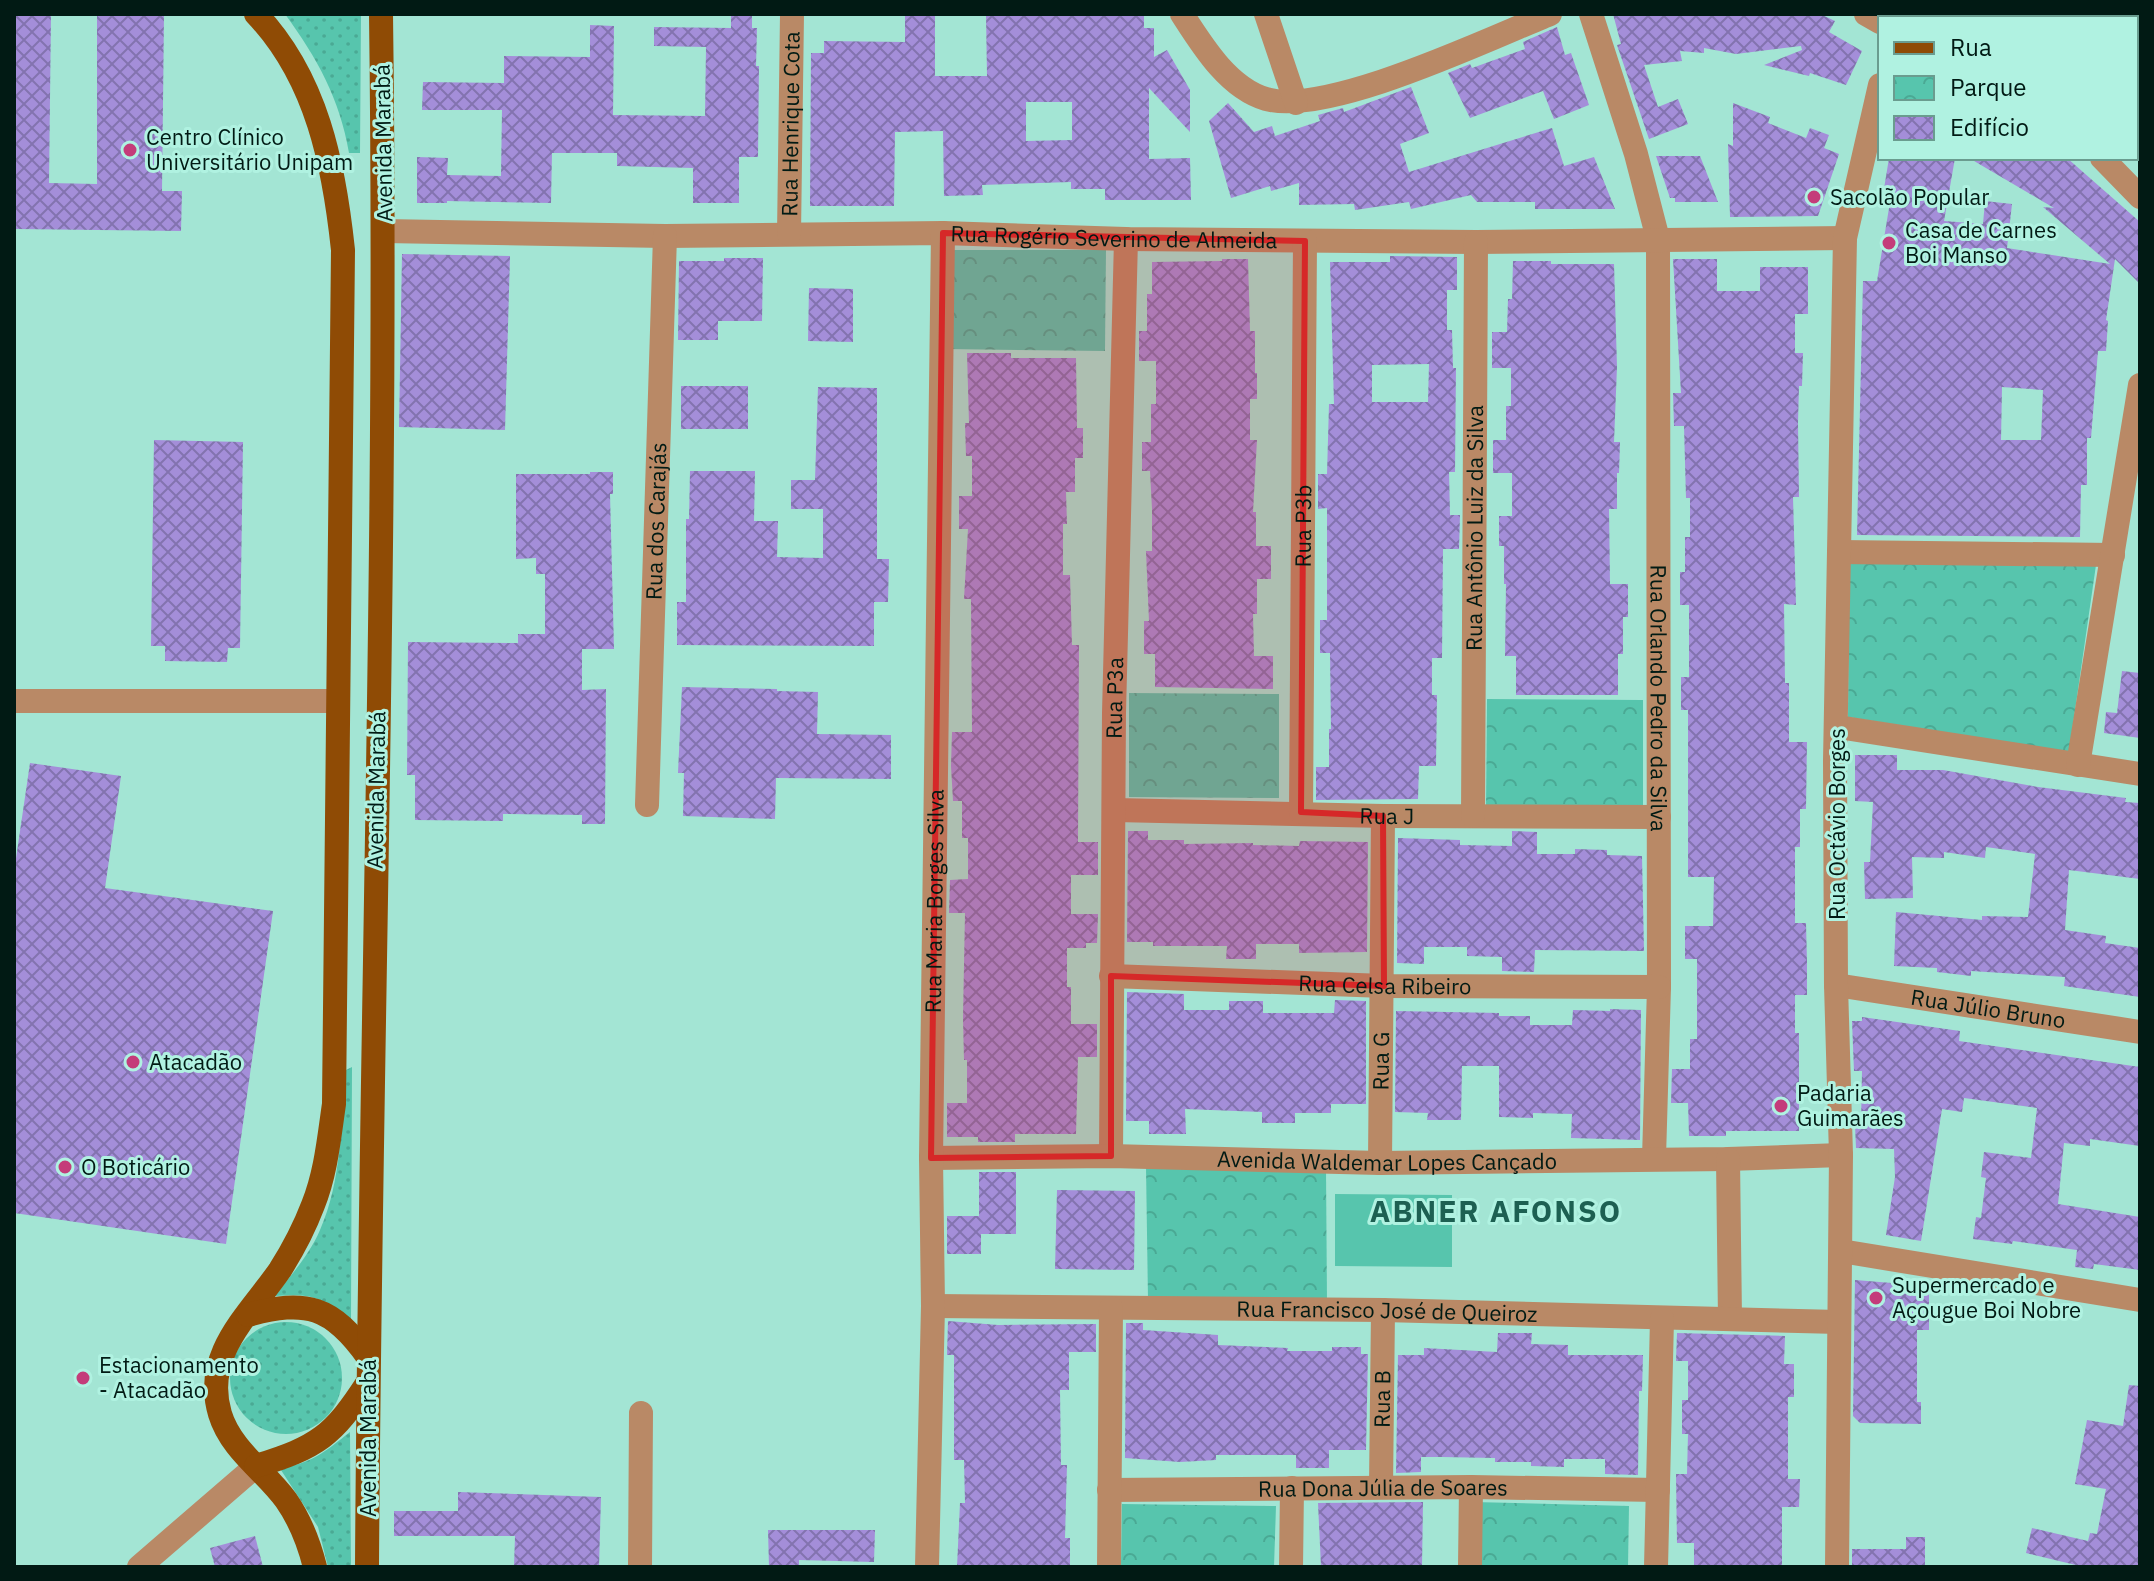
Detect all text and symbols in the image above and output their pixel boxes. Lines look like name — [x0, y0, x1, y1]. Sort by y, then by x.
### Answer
legend — [1878, 16, 2138, 160]
street label: Rua Henrique Cota — [774, 31, 806, 217]
text: Rua — [1950, 31, 1992, 63]
street label: Avenida Marabá — [367, 64, 398, 222]
text: Parque — [1950, 71, 2027, 103]
text: Edifício — [1950, 111, 2029, 143]
place label: Centro Clínico Universitário Unipam — [146, 122, 353, 176]
marker: Centro Clínico Universitário Unipam — [121, 141, 139, 159]
place label: Sacolão Popular — [1830, 182, 1989, 211]
marker: Sacolão Popular — [1805, 188, 1823, 206]
place label: Casa de Carnes Boi Manso — [1905, 215, 2057, 269]
street label: Rua Rogério Severino de Almeida — [950, 218, 1278, 254]
marker: Casa de Carnes Boi Manso — [1880, 234, 1898, 252]
street label: Rua Antônio Luiz da Silva — [1459, 405, 1489, 651]
street label: Rua dos Carajás — [638, 442, 672, 600]
street label: Rua P3b — [1288, 484, 1317, 568]
street label: Rua Orlando Pedro da Silva — [1644, 565, 1674, 832]
street label: Rua P3a — [1099, 656, 1129, 739]
street label: Avenida Marabá — [360, 711, 391, 869]
street label: Rua Octávio Borges — [1822, 728, 1851, 920]
street label: Rua Maria Borges Silva — [918, 789, 950, 1013]
street label: Rua J — [1359, 800, 1414, 830]
street label: Rua Celsa Ribeiro — [1298, 968, 1471, 1000]
street label: Rua Júlio Bruno — [1909, 982, 2068, 1034]
street label: Rua G — [1366, 1031, 1395, 1091]
place label: Atacadão — [149, 1047, 242, 1076]
marker: Atacadão — [124, 1053, 142, 1071]
place label: Padaria Guimarães — [1797, 1078, 1904, 1132]
marker: Padaria Guimarães — [1772, 1097, 1790, 1115]
street label: Avenida Waldemar Lopes Cançado — [1217, 1144, 1557, 1177]
place label: O Boticário — [81, 1152, 190, 1181]
marker: O Boticário — [56, 1158, 74, 1176]
district label: ABNER AFONSO — [1370, 1191, 1622, 1230]
place label: Supermercado e Açougue Boi Nobre — [1892, 1270, 2081, 1324]
marker: Supermercado e Açougue Boi Nobre — [1867, 1289, 1885, 1307]
street label: Rua Francisco José de Queiroz — [1236, 1294, 1538, 1328]
place label: Estacionamento - Atacadão — [99, 1350, 259, 1404]
street label: Avenida Marabá — [353, 1359, 382, 1517]
marker: Estacionamento - Atacadão — [74, 1369, 92, 1387]
street label: Rua B — [1367, 1370, 1396, 1428]
street label: Rua Dona Júlia de Soares — [1258, 1472, 1508, 1503]

